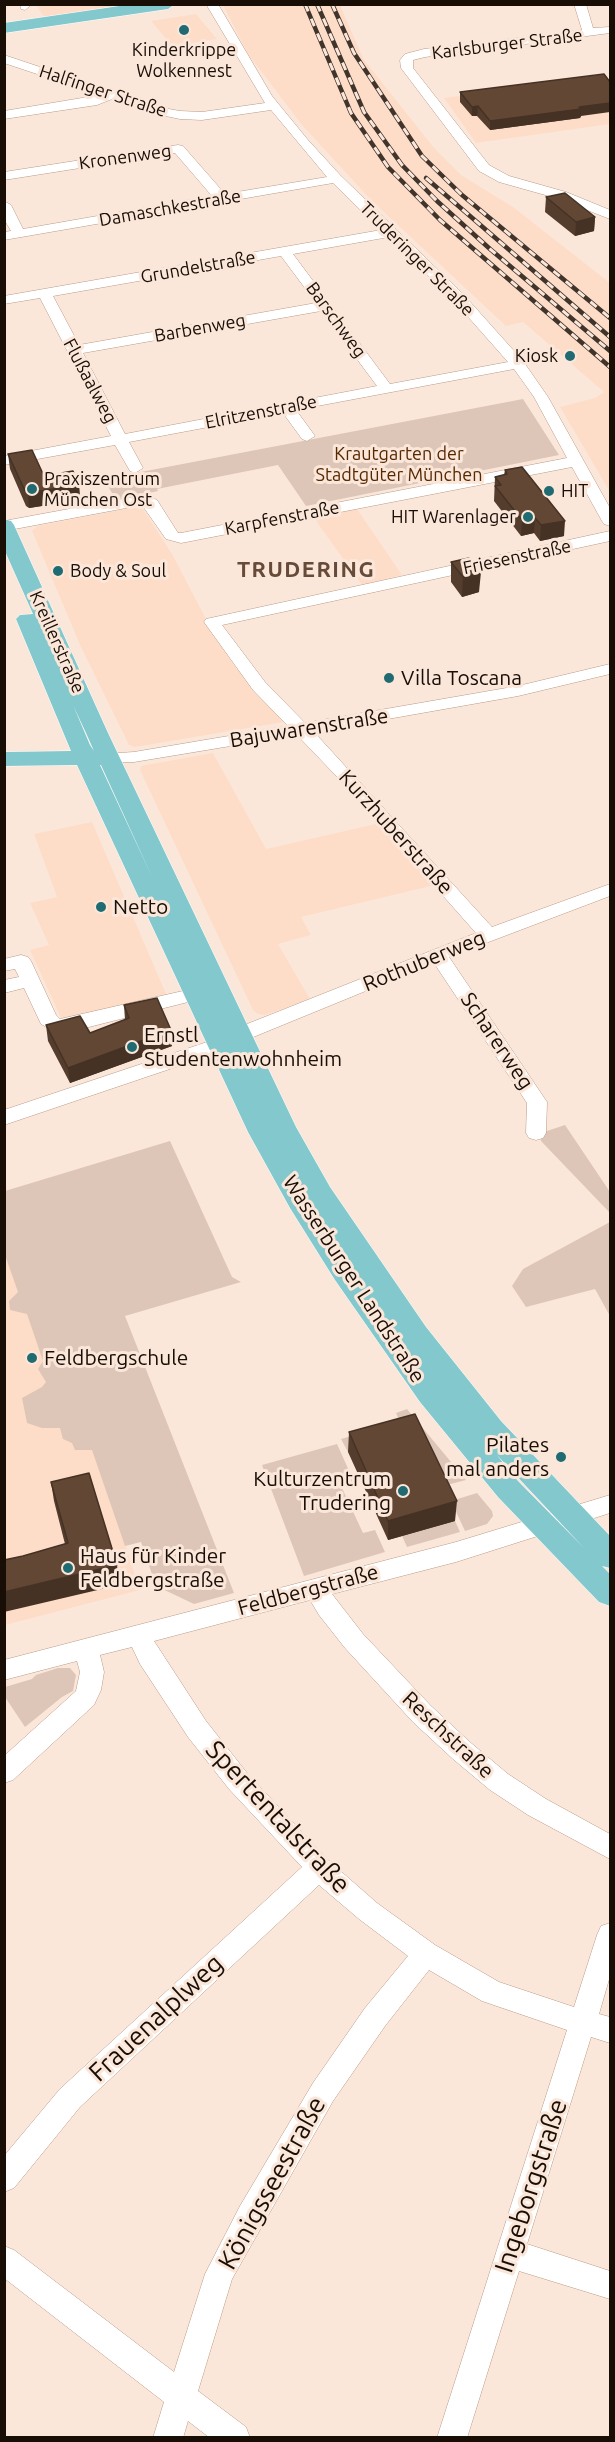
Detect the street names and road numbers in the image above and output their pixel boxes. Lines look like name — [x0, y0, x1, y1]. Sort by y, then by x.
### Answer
street label: Karlsburger Straße — [430, 24, 584, 64]
street label: Halfinger Straße — [37, 60, 169, 122]
street label: Kronenweg — [77, 140, 173, 174]
street label: Damaschkestraße — [97, 185, 243, 231]
street label: Truderinger Straße — [355, 197, 479, 321]
street label: Grundelstraße — [139, 246, 257, 288]
street label: Barschweg — [301, 278, 371, 362]
street label: Barbenweg — [153, 309, 247, 347]
street label: Flußaalweg — [59, 335, 121, 427]
street label: Elritzenstraße — [203, 391, 319, 433]
street label: Karpfenstraße — [223, 496, 341, 540]
street label: Friesenstraße — [461, 535, 573, 579]
street label: Kreillerstraße — [25, 587, 89, 697]
street label: Bajuwarenstraße — [228, 703, 390, 753]
street label: Kurzhuberstraße — [334, 765, 458, 899]
street label: Rothuberweg — [359, 925, 489, 997]
street label: Scharerweg — [455, 988, 539, 1094]
street label: Wasserburger Landstraße — [277, 1171, 431, 1387]
street label: Feldbergstraße — [235, 1559, 381, 1621]
street label: Reschstraße — [397, 1686, 499, 1784]
street label: Spertentalstraße — [199, 1734, 357, 1900]
street label: Frauenalplweg — [82, 1948, 230, 2088]
street label: Königsseestraße — [212, 2091, 332, 2275]
street label: Ingeborgstraße — [488, 2095, 574, 2277]

